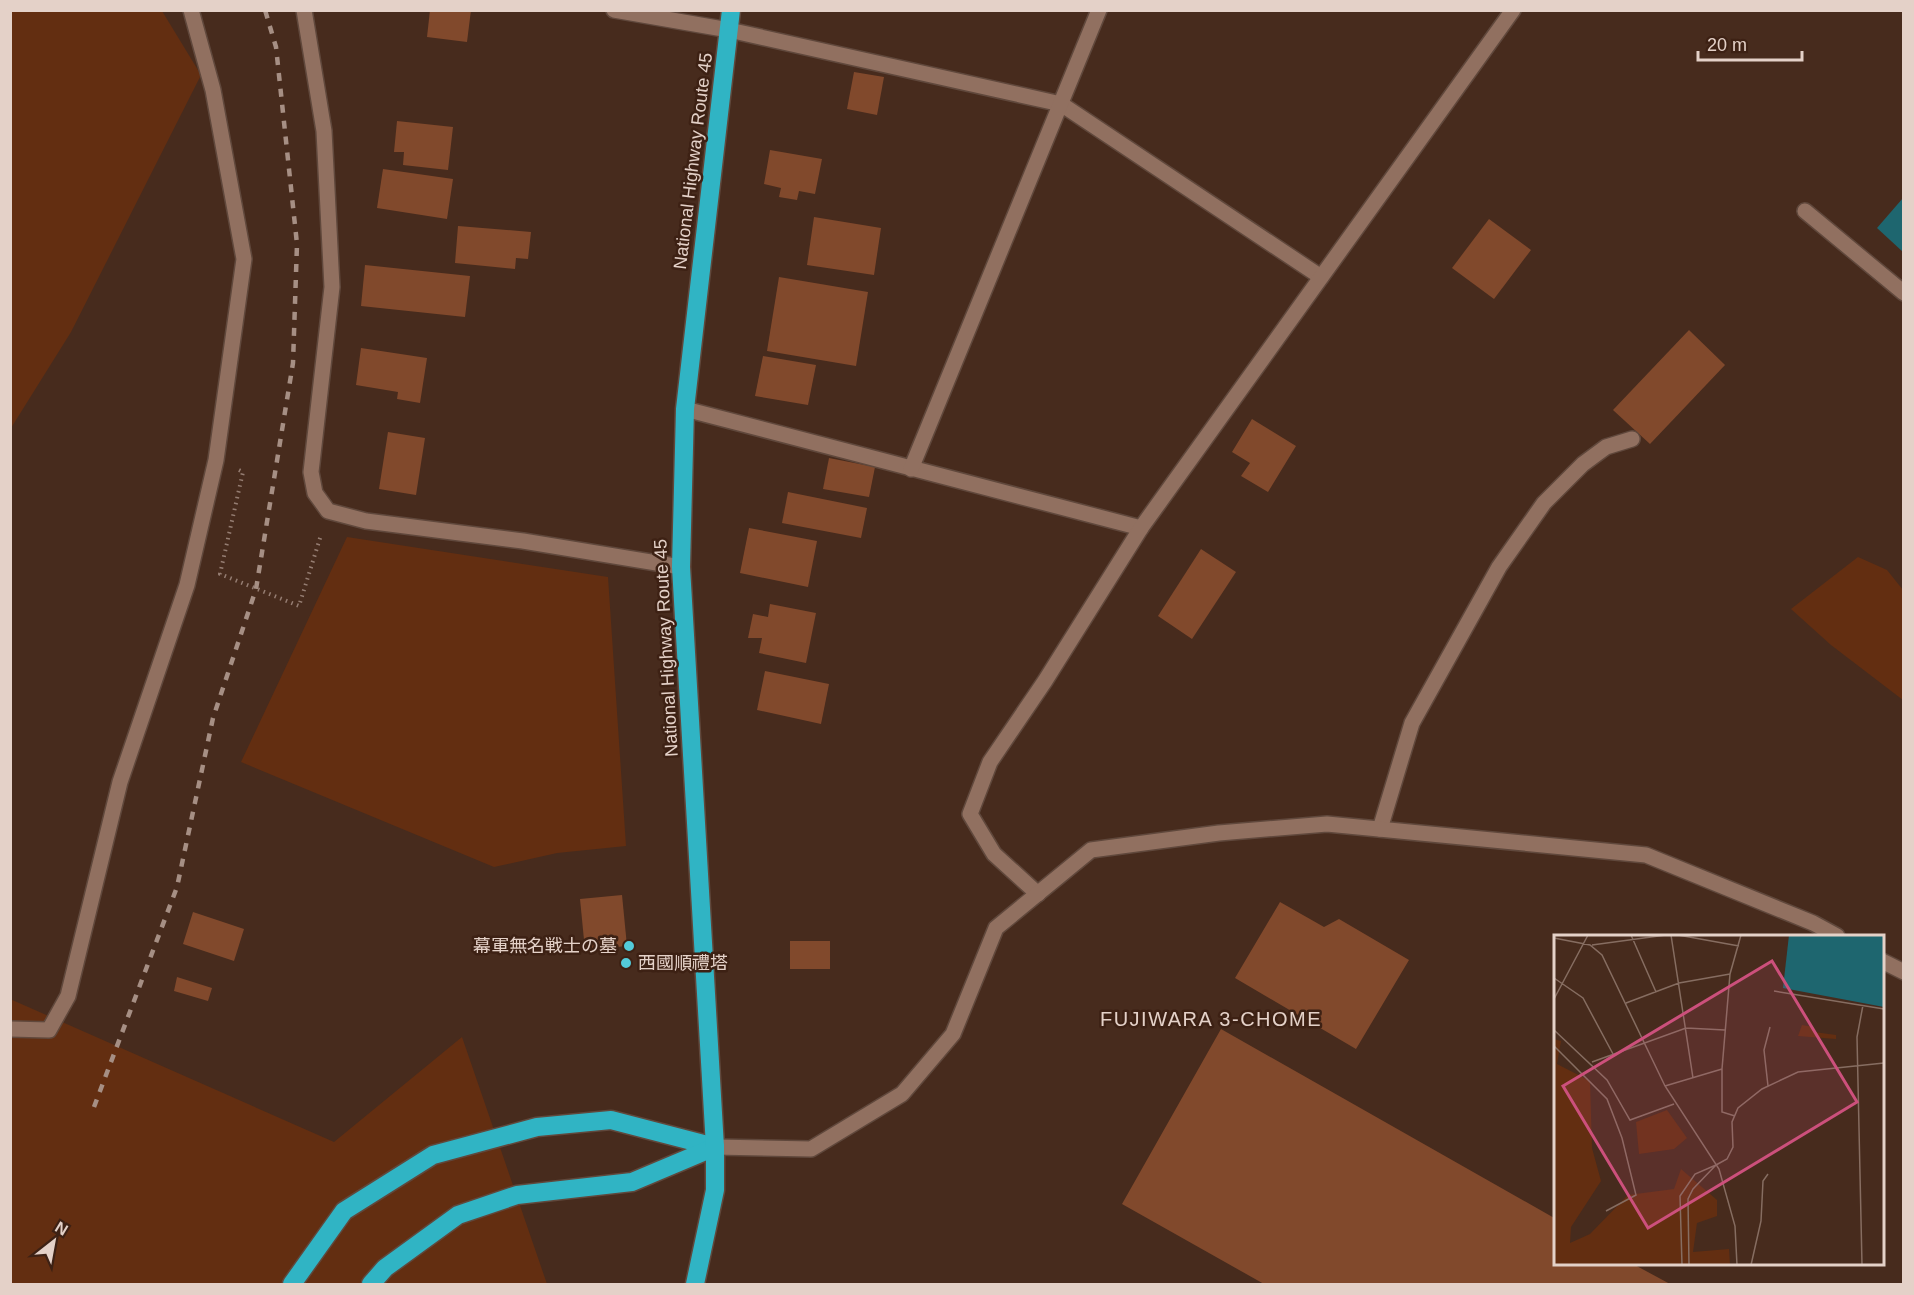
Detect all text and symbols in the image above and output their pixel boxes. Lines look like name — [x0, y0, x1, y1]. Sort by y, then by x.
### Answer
scale bar — [1698, 24, 1802, 62]
text: 20 m — [1707, 35, 1747, 55]
street label: National Highway Route 45 — [670, 52, 716, 270]
street label: National Highway Route 45 — [650, 539, 682, 757]
inset map — [1554, 935, 1884, 1265]
place label: 幕軍無名戦士の墓 — [473, 936, 617, 956]
marker: 幕軍無名戦士の墓 — [622, 939, 636, 953]
place label: 西國順禮塔 — [638, 953, 728, 973]
marker: 西國順禮塔 — [619, 956, 633, 970]
district label: FUJIWARA 3-CHOME — [1100, 1008, 1322, 1030]
north arrow — [24, 1211, 84, 1271]
text: N — [52, 1218, 71, 1239]

